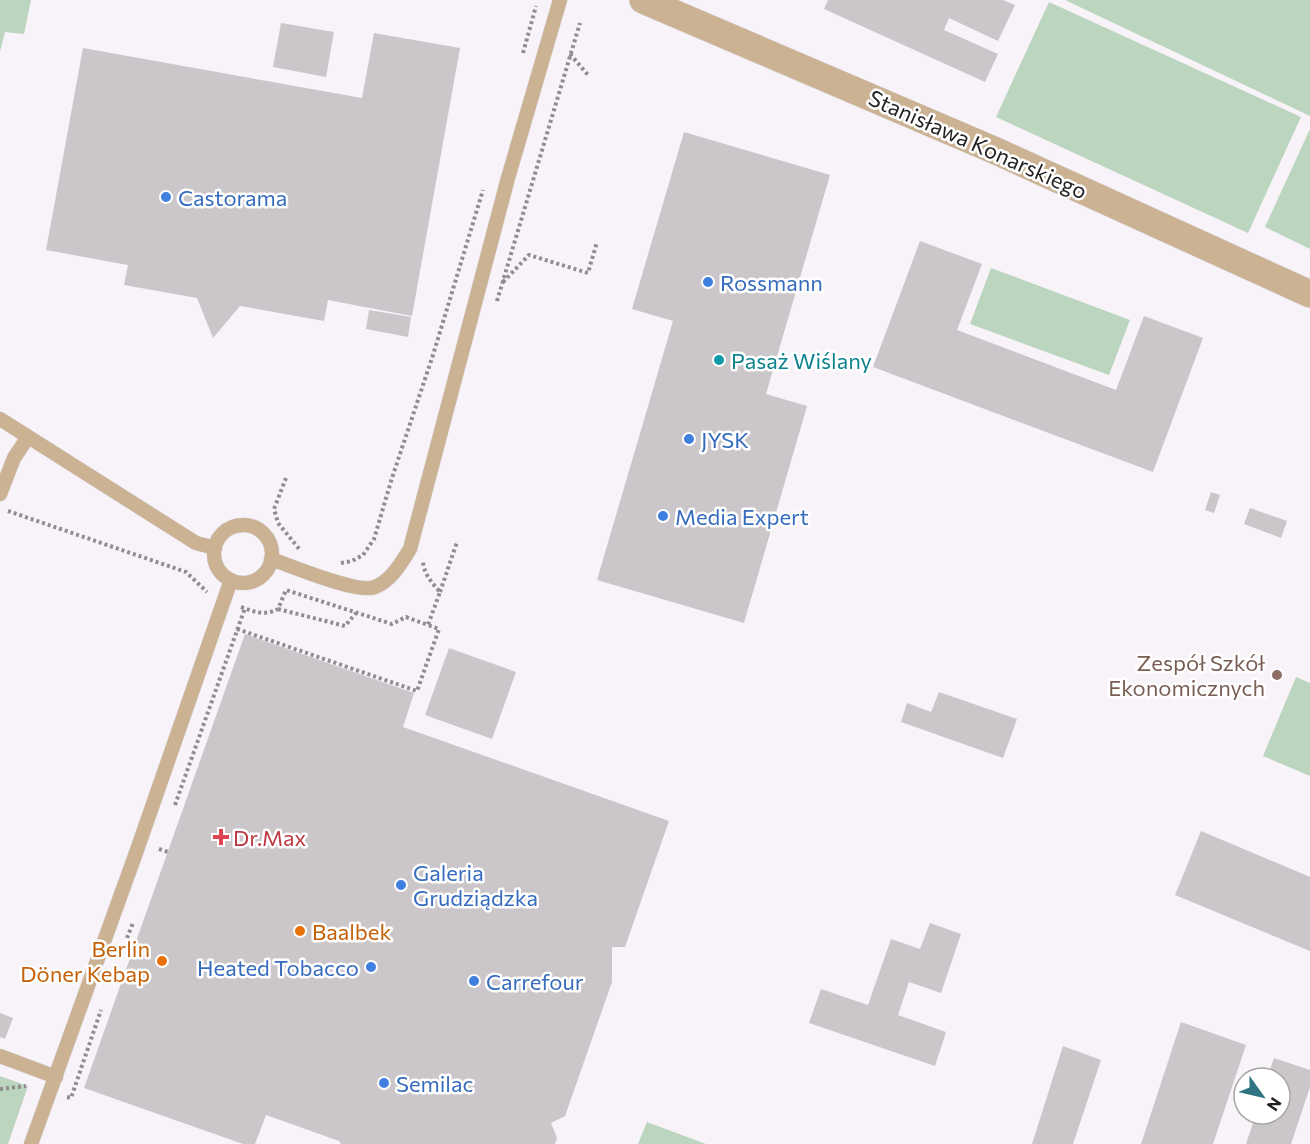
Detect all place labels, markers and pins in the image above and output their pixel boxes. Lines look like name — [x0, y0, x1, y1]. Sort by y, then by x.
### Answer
place label: Castorama — [178, 184, 287, 211]
marker: Castorama — [159, 190, 173, 204]
place label: Rossmann — [720, 269, 823, 296]
marker: Rossmann — [701, 275, 715, 289]
place label: Pasaż Wiślany — [731, 347, 872, 374]
marker: Pasaż Wiślany — [712, 353, 726, 367]
place label: JYSK — [701, 426, 749, 453]
marker: JYSK — [682, 432, 696, 446]
place label: Media Expert — [675, 503, 809, 530]
marker: Media Expert — [656, 509, 670, 523]
place label: Zespół Szkół Ekonomicznych — [1108, 649, 1265, 701]
marker: Zespół Szkół Ekonomicznych — [1270, 668, 1284, 682]
place label: Dr.Max — [233, 824, 306, 851]
marker: Dr.Max — [214, 830, 228, 844]
place label: Galeria Grudziądzka — [413, 859, 538, 911]
marker: Galeria Grudziądzka — [394, 878, 408, 892]
place label: Baalbek — [312, 918, 391, 945]
marker: Baalbek — [293, 924, 307, 938]
place label: Berlin Döner Kebap — [20, 935, 150, 987]
marker: Berlin Döner Kebap — [155, 954, 169, 968]
place label: Heated Tobacco — [197, 954, 359, 981]
marker: Heated Tobacco — [364, 960, 378, 974]
place label: Carrefour — [486, 968, 584, 995]
marker: Carrefour — [467, 974, 481, 988]
place label: Semilac — [396, 1070, 473, 1097]
marker: Semilac — [377, 1076, 391, 1090]

